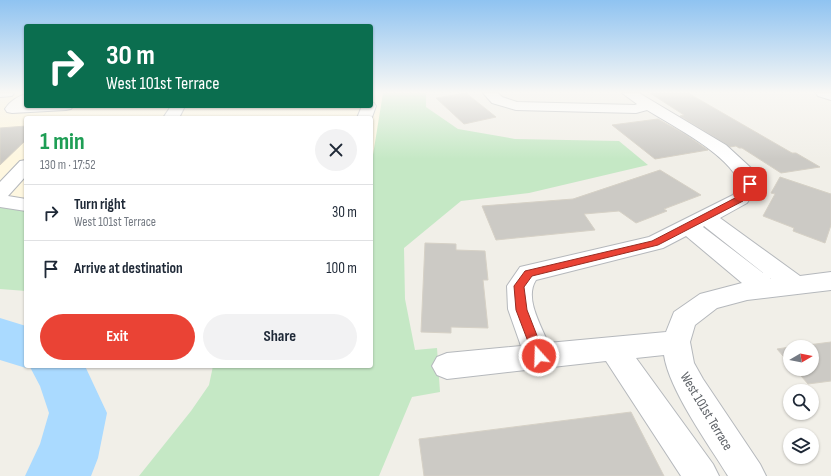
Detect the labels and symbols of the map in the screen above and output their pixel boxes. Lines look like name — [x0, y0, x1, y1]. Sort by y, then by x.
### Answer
pin — [733, 167, 767, 201]
position arrow — [518, 335, 560, 377]
north arrow — [783, 340, 819, 376]
street label: West 101st Terrace — [677, 369, 737, 454]

